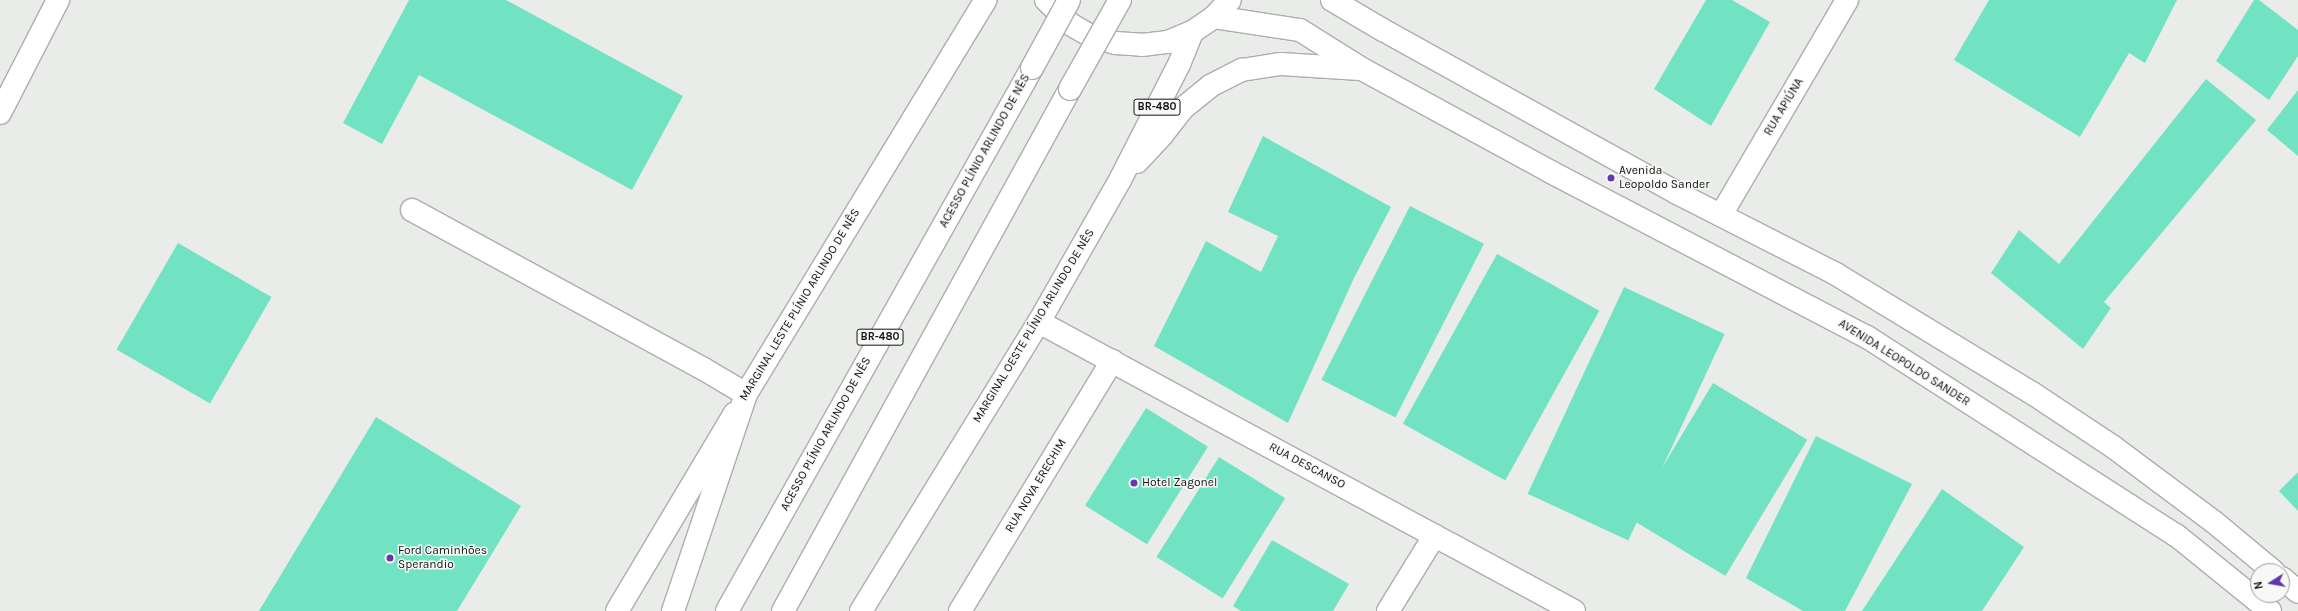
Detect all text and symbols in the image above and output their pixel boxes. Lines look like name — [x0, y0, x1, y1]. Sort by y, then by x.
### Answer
street label: ACESSO PLÍNIO ARLINDO DE NÊS — [937, 72, 1033, 230]
street label: RUA APIÚNA — [1761, 76, 1807, 138]
road number: BR-480 — [1133, 98, 1181, 116]
place label: Avenida Leopoldo Sander — [1619, 164, 1709, 192]
marker: Avenida Leopoldo Sander — [1606, 173, 1616, 183]
street label: MARGINAL LESTE PLÍNIO ARLINDO DE NÊS — [737, 206, 863, 404]
street label: MARGINAL OESTE PLÍNIO ARLINDO DE NÊS — [970, 226, 1098, 426]
street label: AVENIDA LEOPOLDO SANDER — [1836, 317, 1972, 409]
road number: BR-480 — [856, 328, 904, 346]
street label: ACESSO PLÍNIO ARLINDO DE NÊS — [778, 355, 874, 513]
street label: RUA NOVA ERECHIM — [1002, 437, 1070, 535]
street label: RUA DESCANSO — [1266, 440, 1348, 492]
place label: Hotel Zagonel — [1142, 476, 1217, 490]
marker: Hotel Zagonel — [1129, 478, 1139, 488]
place label: Ford Caminhões Sperandio — [398, 544, 487, 572]
marker: Ford Caminhões Sperandio — [385, 553, 395, 563]
north arrow — [2250, 563, 2290, 603]
text: N — [2252, 580, 2266, 590]

